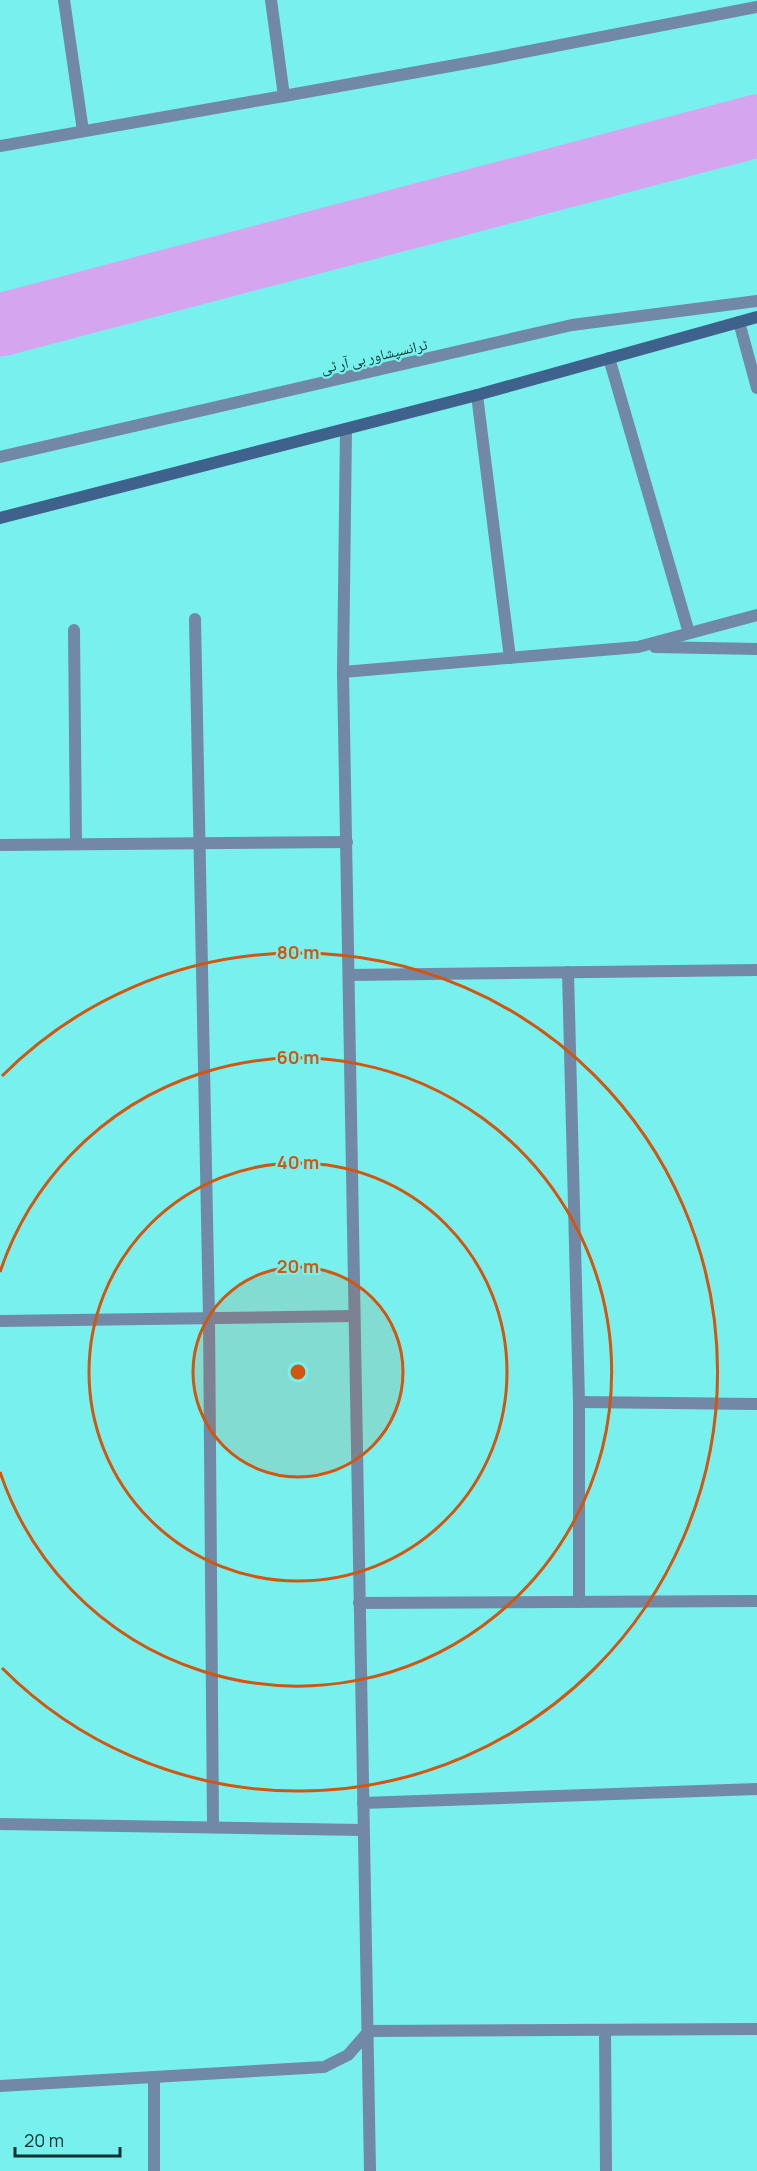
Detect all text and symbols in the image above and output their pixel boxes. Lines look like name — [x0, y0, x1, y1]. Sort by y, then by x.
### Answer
street label: ٹرانسپشاور بی آر ٹی — [319, 333, 430, 378]
text: 80 m — [277, 940, 319, 964]
text: 60 m — [277, 1045, 319, 1069]
text: 40 m — [277, 1150, 319, 1174]
text: 20 m — [277, 1254, 319, 1278]
centre of rings — [288, 1362, 308, 1382]
scale bar — [15, 2120, 120, 2158]
text: 20 m — [24, 2128, 64, 2152]

